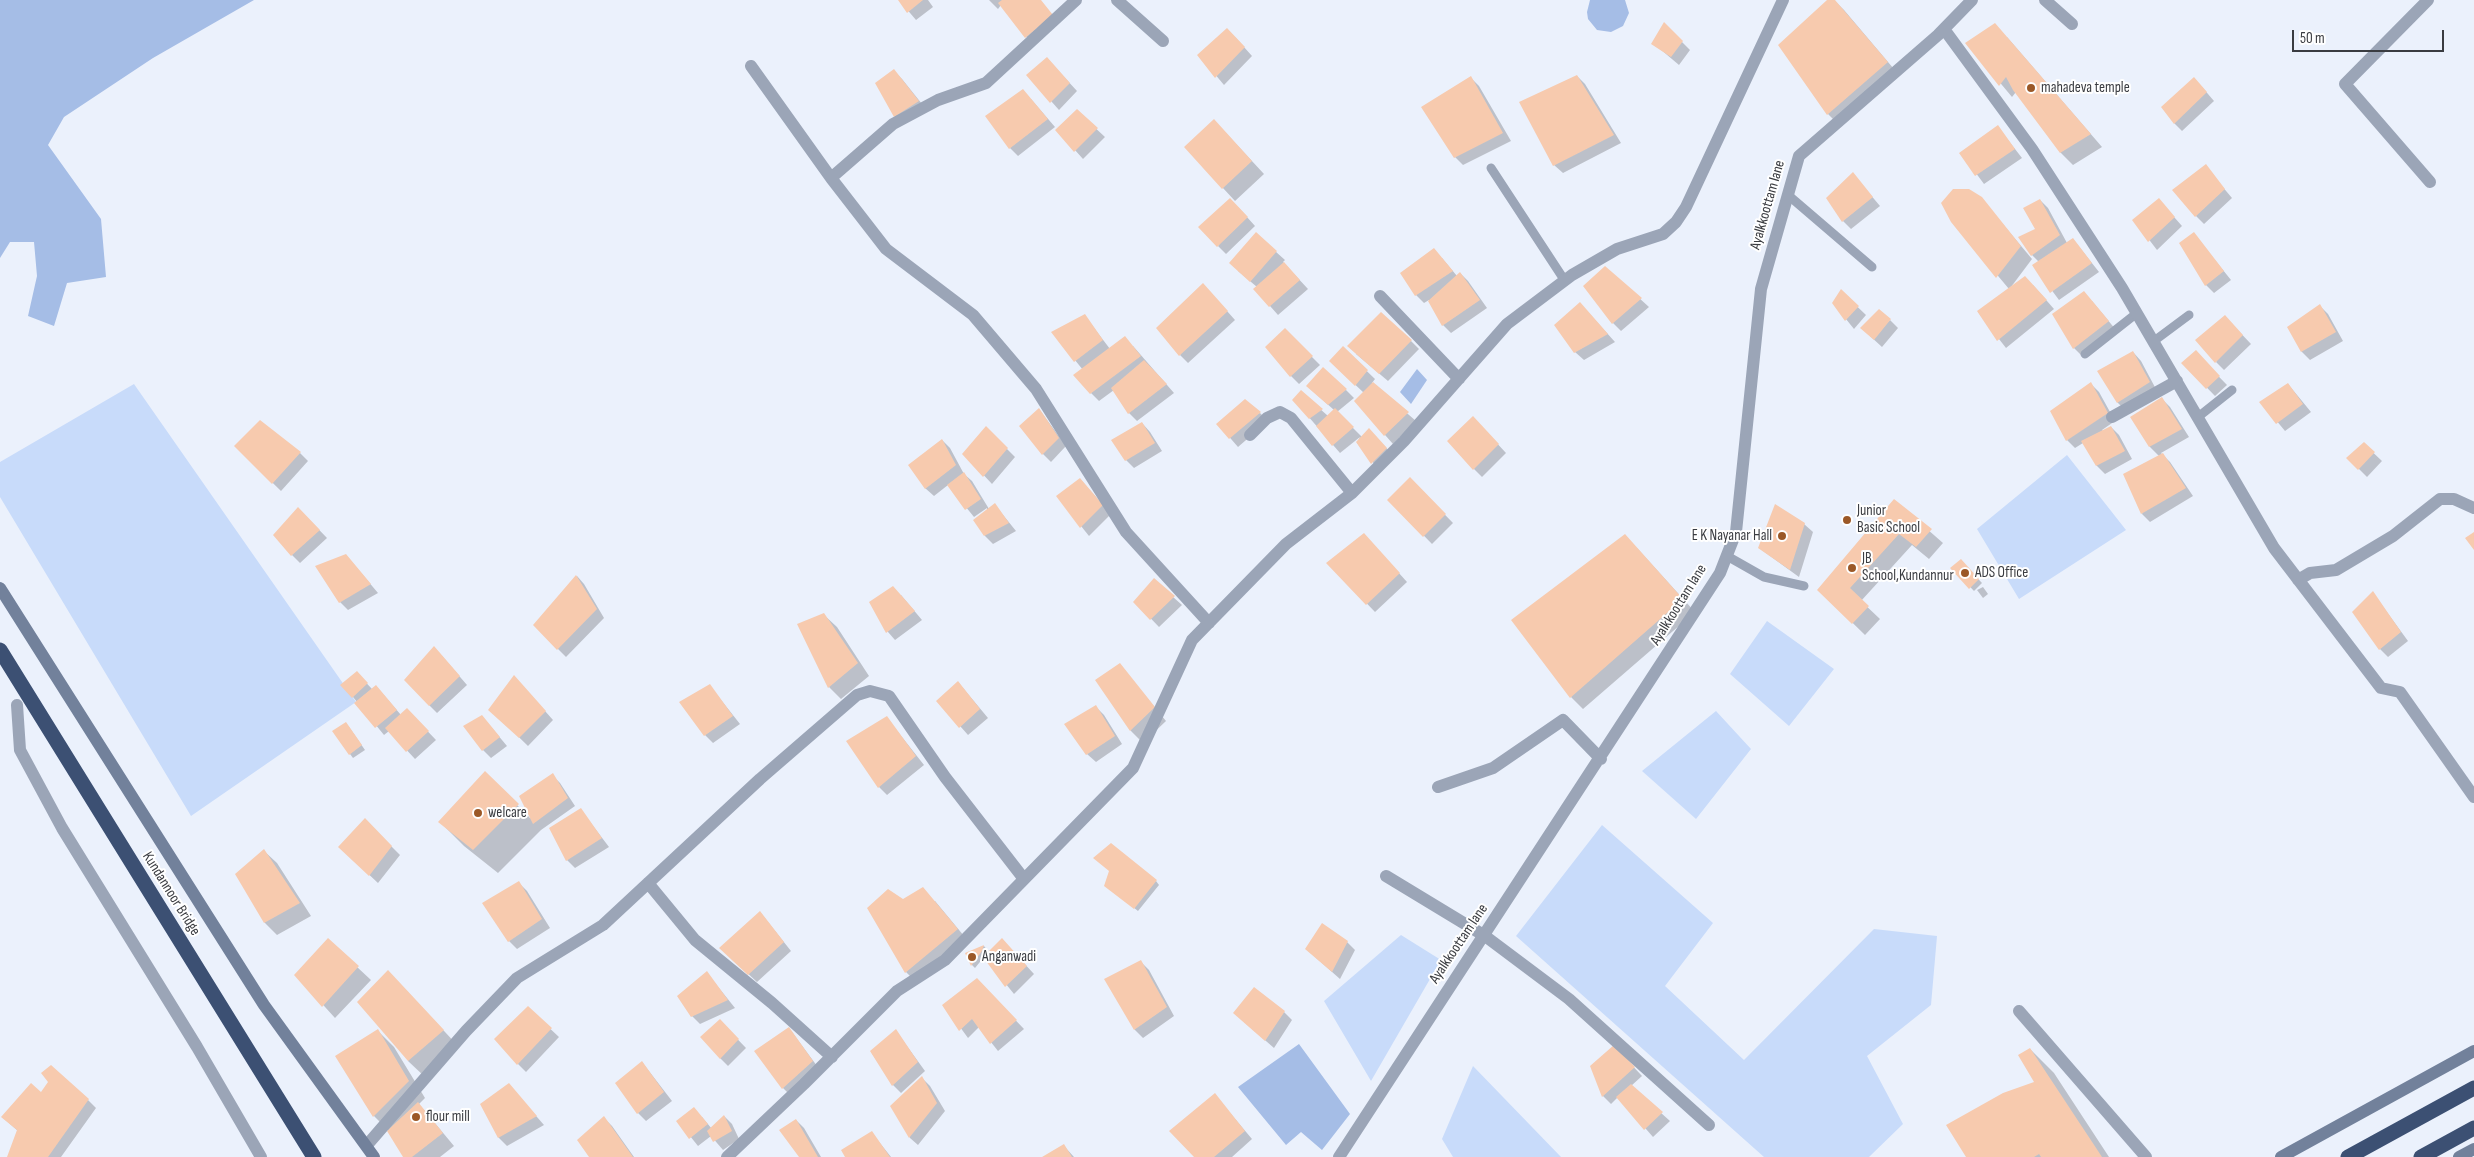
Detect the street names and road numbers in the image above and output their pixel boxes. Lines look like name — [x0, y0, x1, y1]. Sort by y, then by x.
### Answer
street label: Ayalkkoottam lane — [1747, 158, 1789, 252]
street label: Ayalkkoottam lane — [1647, 561, 1711, 649]
street label: Kundannoor Bridge — [138, 849, 204, 939]
street label: Ayalkkoottam lane — [1426, 901, 1492, 987]

